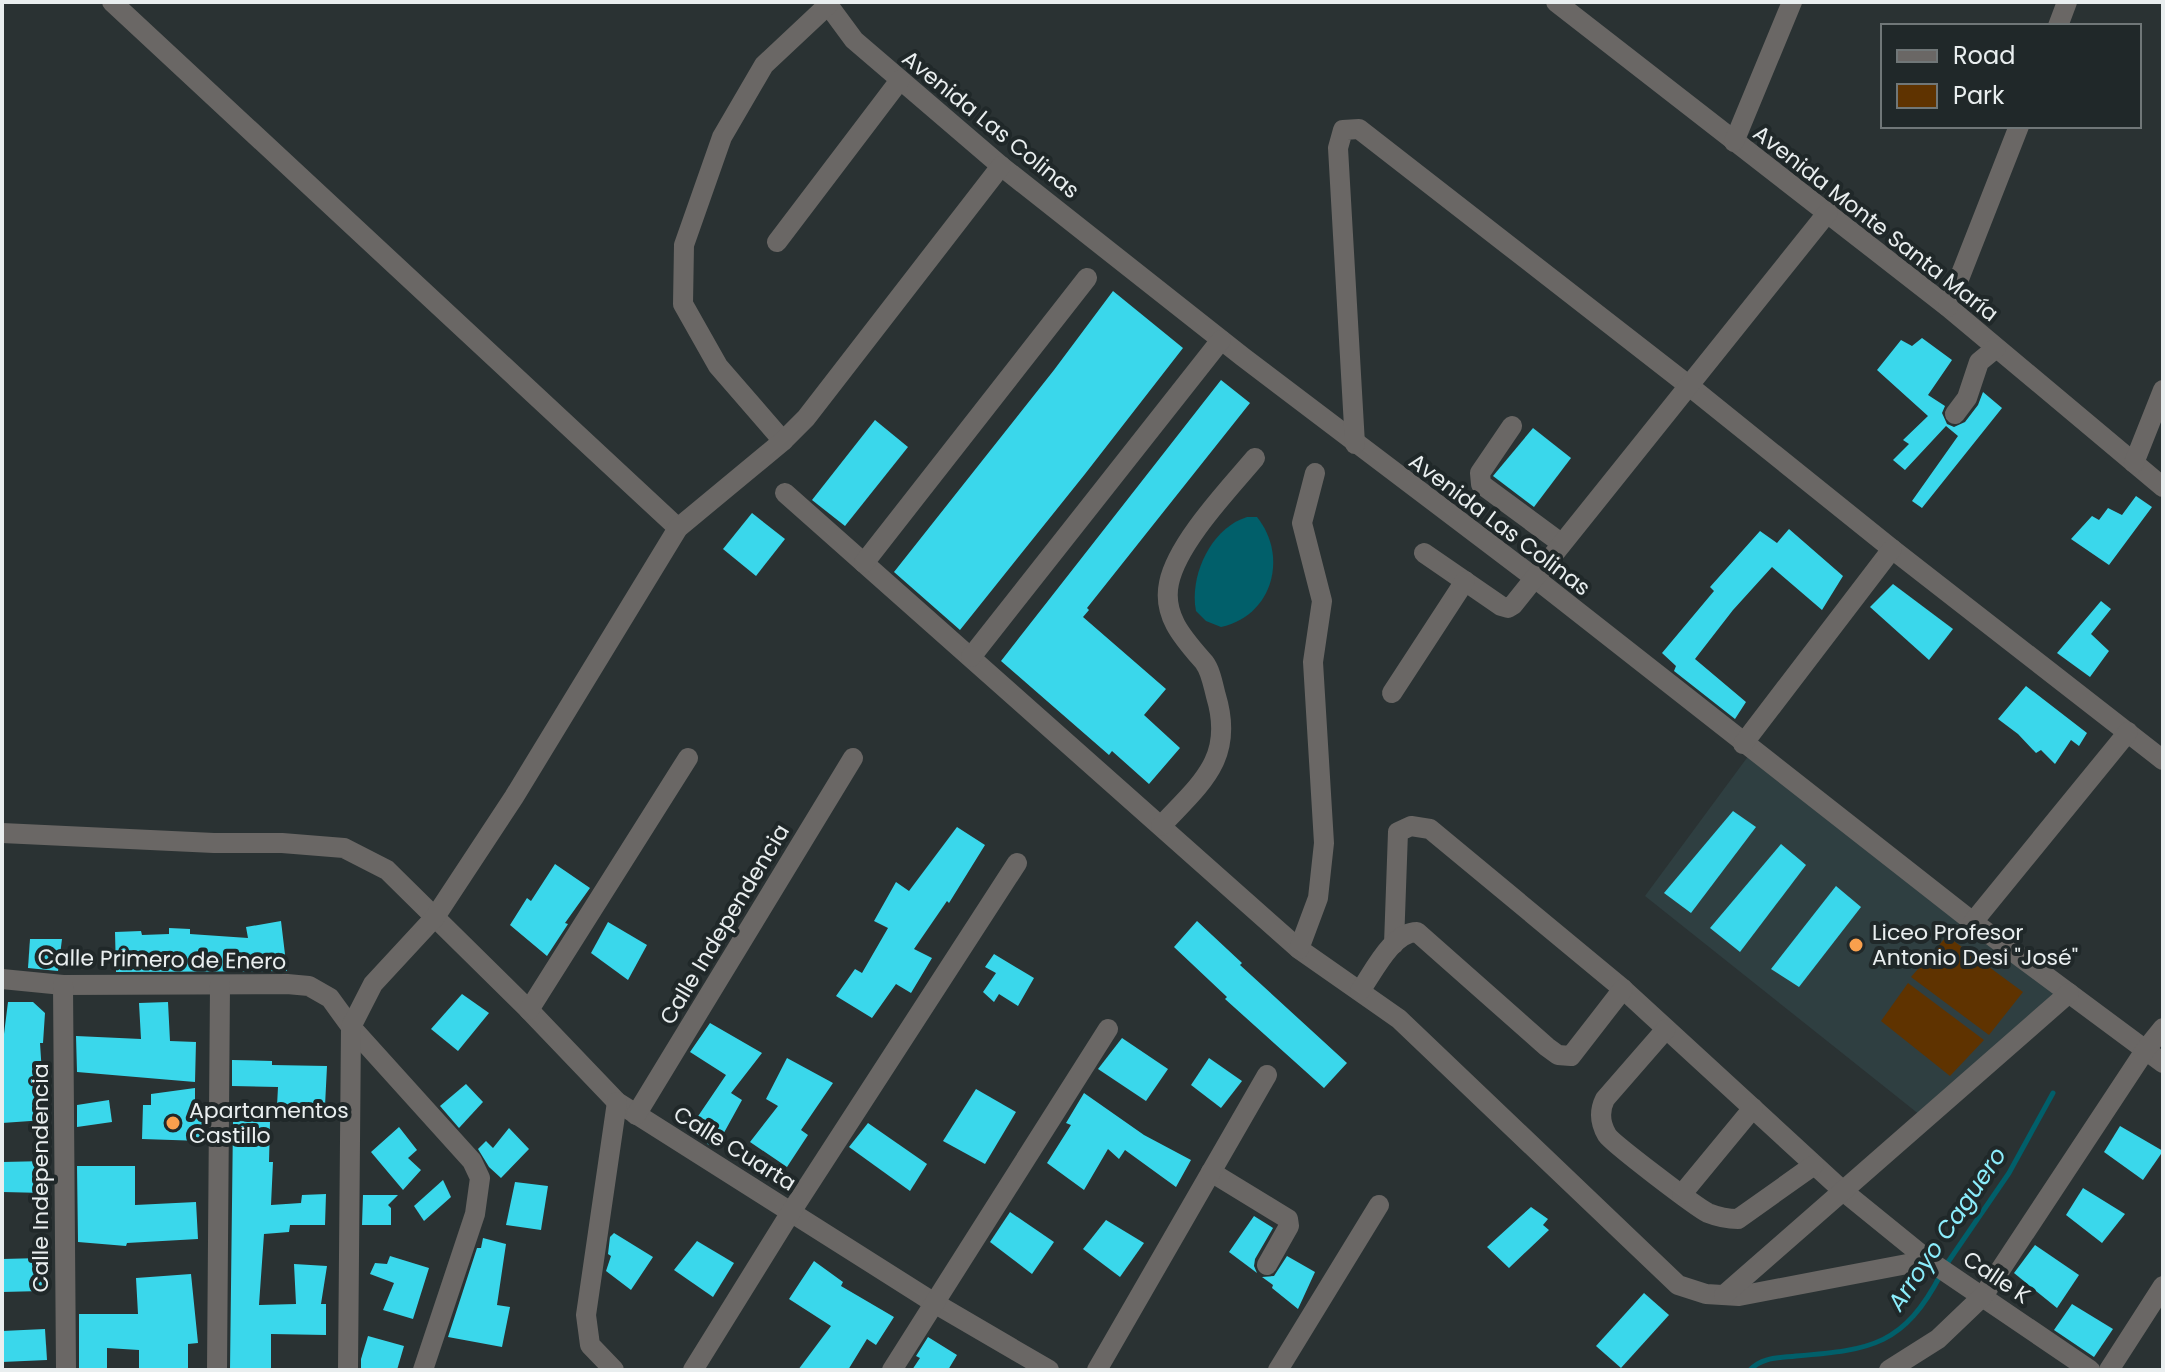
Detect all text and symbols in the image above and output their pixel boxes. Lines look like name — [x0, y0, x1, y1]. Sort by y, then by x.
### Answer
legend — [1881, 24, 2141, 128]
text: Road — [1953, 39, 2015, 72]
street label: Avenida Las Colinas — [895, 43, 1086, 206]
text: Park — [1953, 79, 2005, 112]
street label: Avenida Monte Santa María — [1747, 118, 2005, 329]
street label: Avenida Las Colinas — [1403, 446, 1597, 603]
street label: Calle Independencia — [652, 818, 797, 1030]
place label: Liceo Profesor Antonio Desi "José" — [1872, 917, 2078, 973]
marker: Liceo Profesor Antonio Desi "José" — [1847, 936, 1865, 954]
street label: Calle Primero de Enero — [37, 942, 287, 977]
street label: Calle Independencia — [25, 1063, 56, 1293]
place label: Apartamentos Castillo — [189, 1095, 349, 1151]
street label: Calle Cuarta — [667, 1098, 802, 1198]
marker: Apartamentos Castillo — [164, 1114, 182, 1132]
water label: Arroyo Caguero — [1879, 1140, 2014, 1318]
street label: Calle K — [1957, 1243, 2037, 1311]

